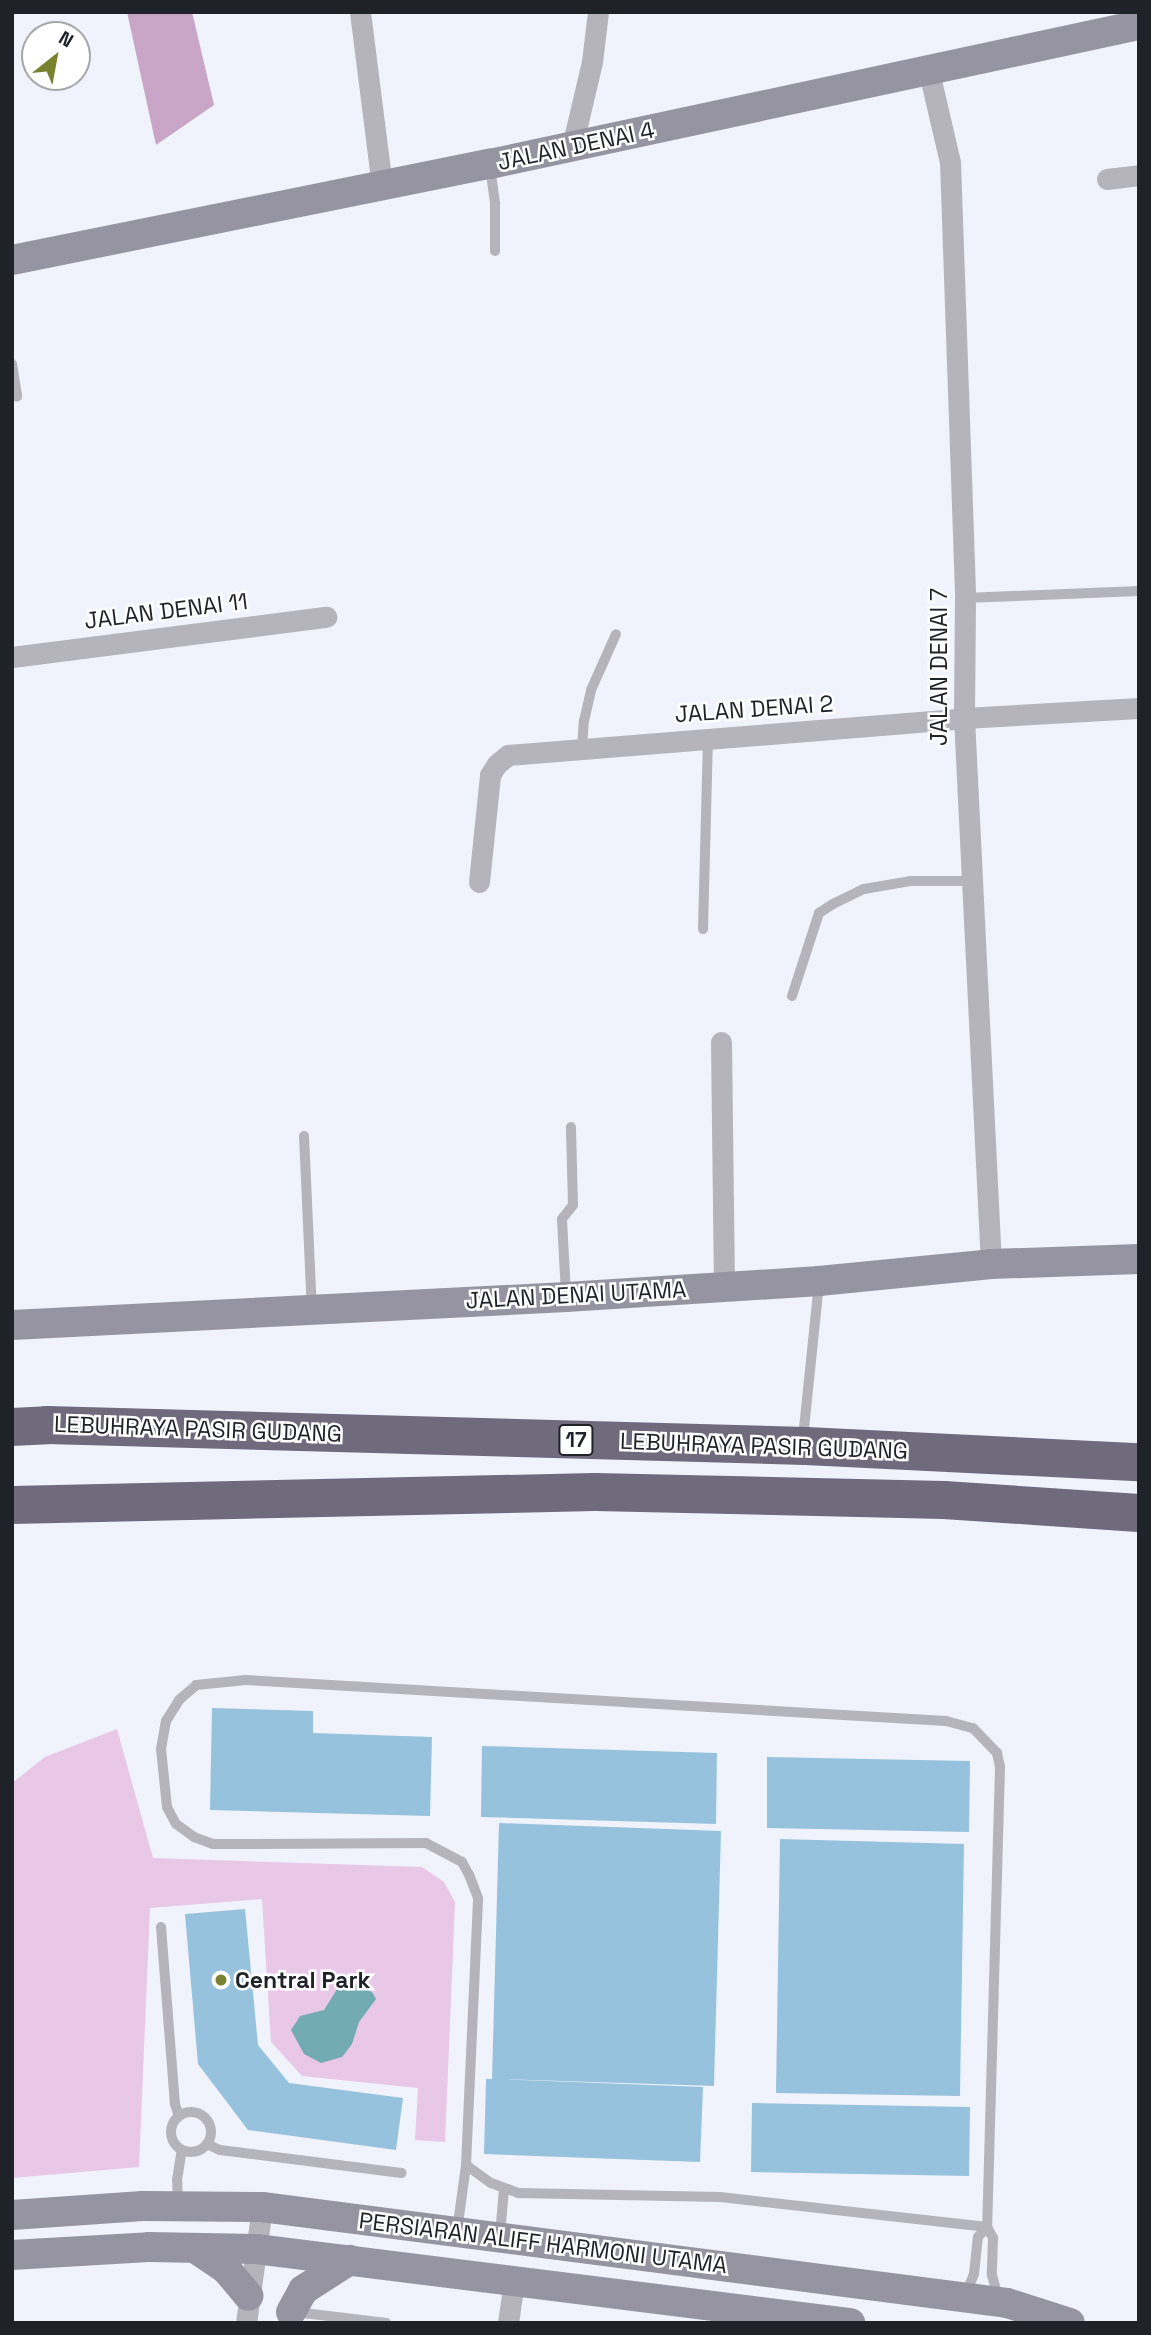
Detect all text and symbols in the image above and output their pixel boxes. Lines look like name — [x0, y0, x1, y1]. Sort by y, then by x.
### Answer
north arrow — [21, 21, 91, 91]
text: N — [54, 25, 78, 53]
street label: JALAN DENAI 4 — [495, 116, 657, 176]
street label: JALAN DENAI 11 — [83, 587, 249, 635]
street label: JALAN DENAI 7 — [925, 588, 953, 746]
street label: JALAN DENAI 2 — [674, 690, 834, 728]
street label: JALAN DENAI UTAMA — [465, 1275, 687, 1315]
street label: LEBUHRAYA PASIR GUDANG — [53, 1410, 343, 1448]
road number: 17 — [557, 1422, 595, 1458]
street label: LEBUHRAYA PASIR GUDANG — [619, 1427, 909, 1465]
place label: Central Park — [235, 1966, 371, 1994]
marker: Central Park — [213, 1972, 229, 1988]
street label: PERSIARAN ALIFF HARMONI UTAMA — [357, 2207, 729, 2279]

